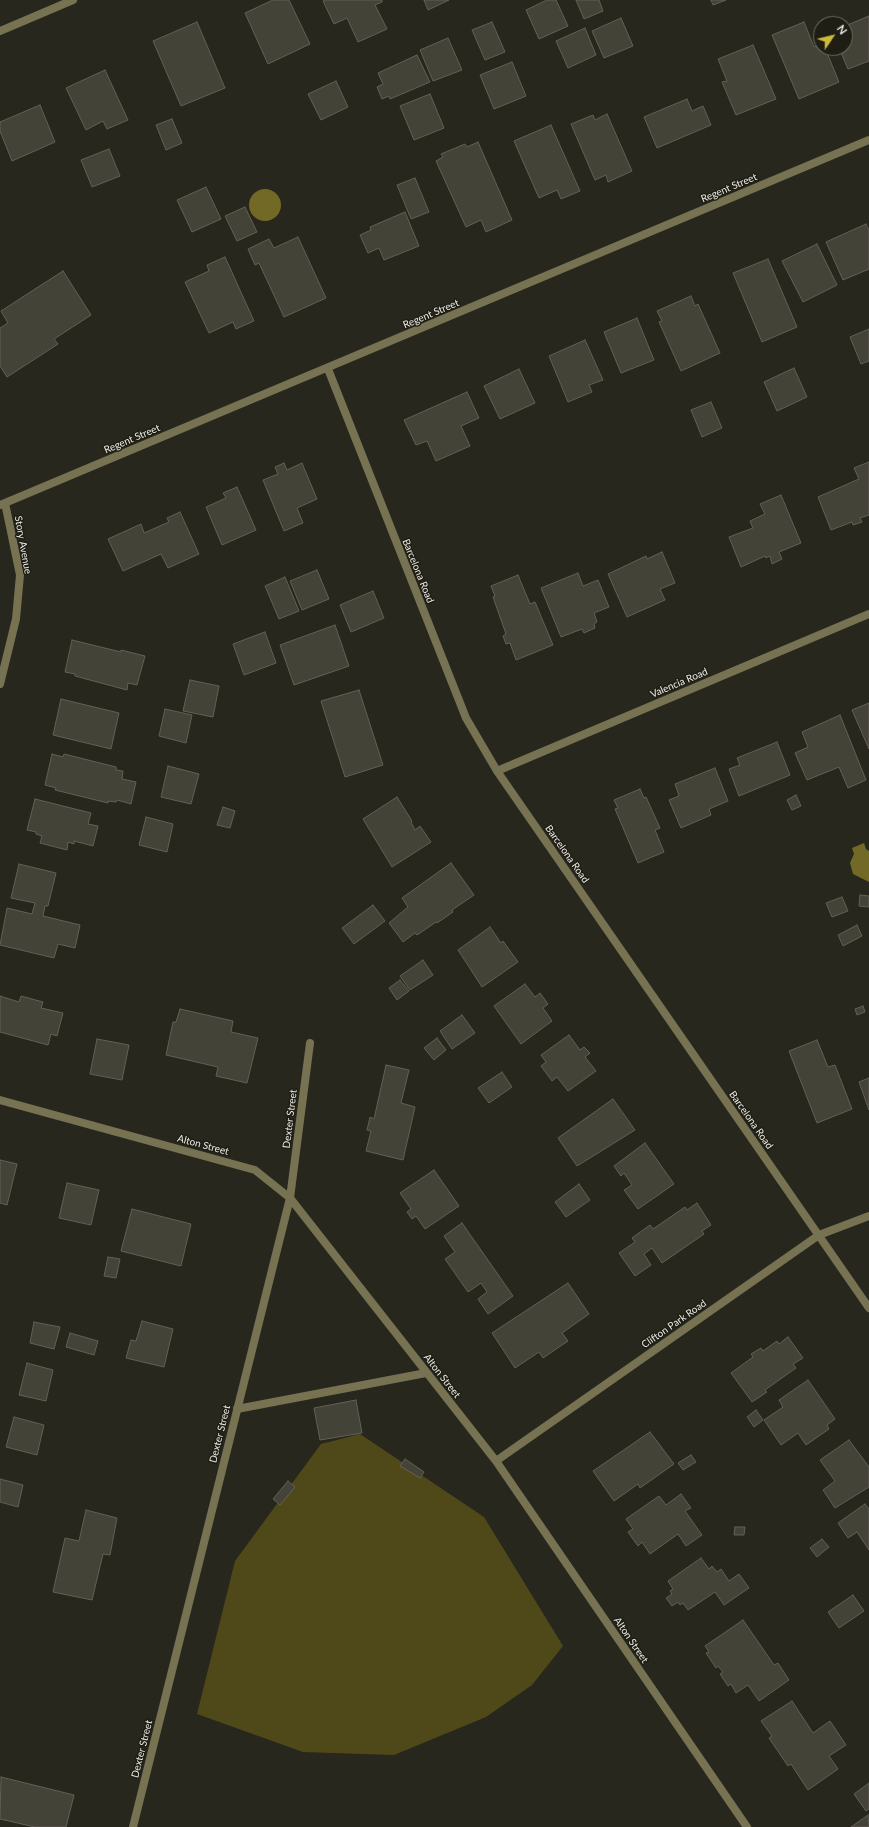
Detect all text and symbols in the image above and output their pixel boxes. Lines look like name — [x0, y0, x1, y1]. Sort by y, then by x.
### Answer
north arrow — [813, 16, 853, 56]
text: N — [835, 22, 850, 37]
street label: Regent Street — [699, 171, 759, 205]
street label: Regent Street — [401, 297, 461, 331]
street label: Regent Street — [102, 422, 162, 456]
street label: Story Avenue — [12, 515, 34, 575]
street label: Barcelona Road — [400, 537, 436, 605]
street label: Valencia Road — [649, 666, 709, 700]
street label: Barcelona Road — [543, 823, 591, 885]
street label: Dexter Street — [280, 1089, 300, 1149]
street label: Barcelona Road — [727, 1089, 775, 1151]
street label: Alton Street — [176, 1132, 230, 1158]
street label: Clifton Park Road — [639, 1297, 709, 1351]
street label: Alton Street — [421, 1351, 463, 1401]
street label: Dexter Street — [207, 1404, 233, 1464]
street label: Alton Street — [611, 1615, 651, 1665]
street label: Dexter Street — [129, 1719, 155, 1779]

